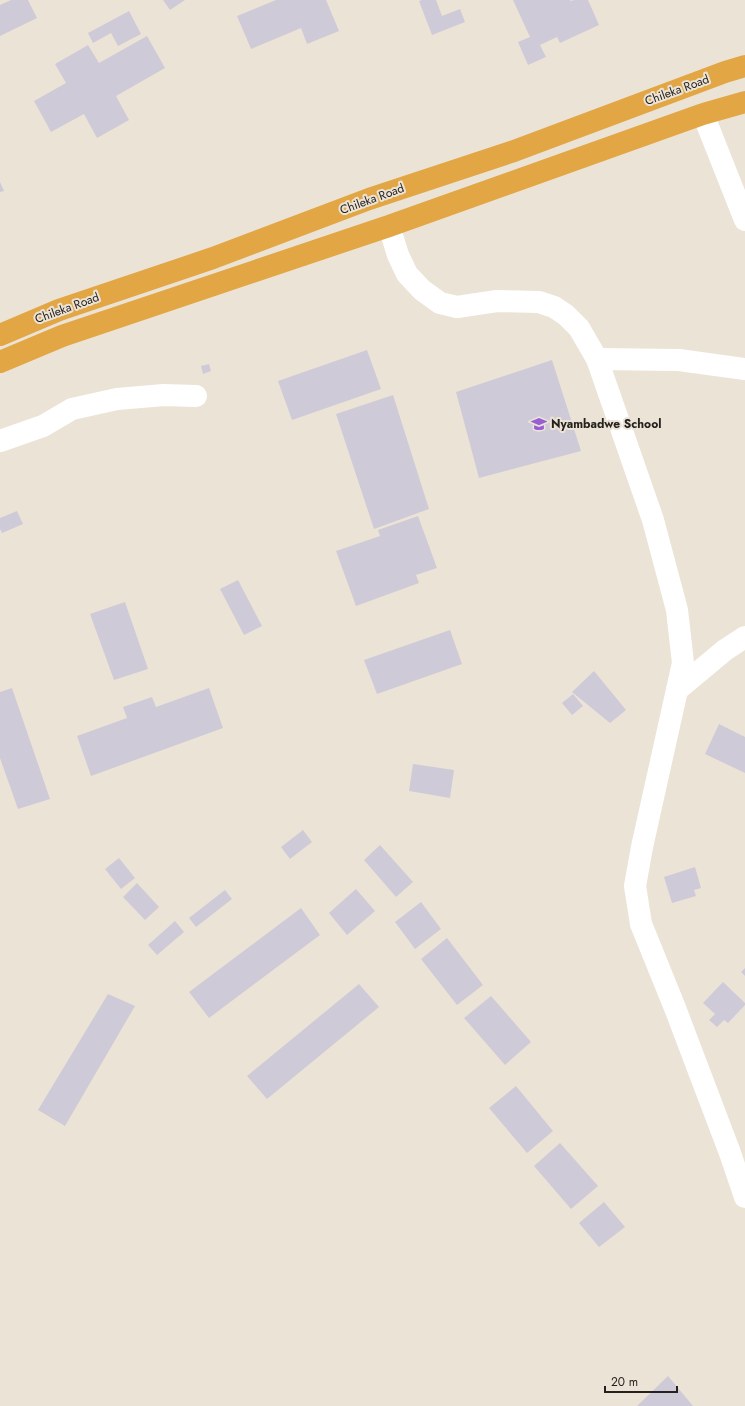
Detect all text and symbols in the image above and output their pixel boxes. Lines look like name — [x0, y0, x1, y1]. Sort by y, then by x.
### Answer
street label: Chileka Road — [642, 70, 712, 110]
street label: Chileka Road — [337, 179, 407, 219]
street label: Chileka Road — [32, 288, 102, 328]
school or university icon: Nyambadwe School — [530, 415, 548, 433]
place label: Nyambadwe School — [551, 415, 661, 433]
scale bar — [605, 1368, 677, 1394]
text: 20 m — [611, 1373, 638, 1391]

